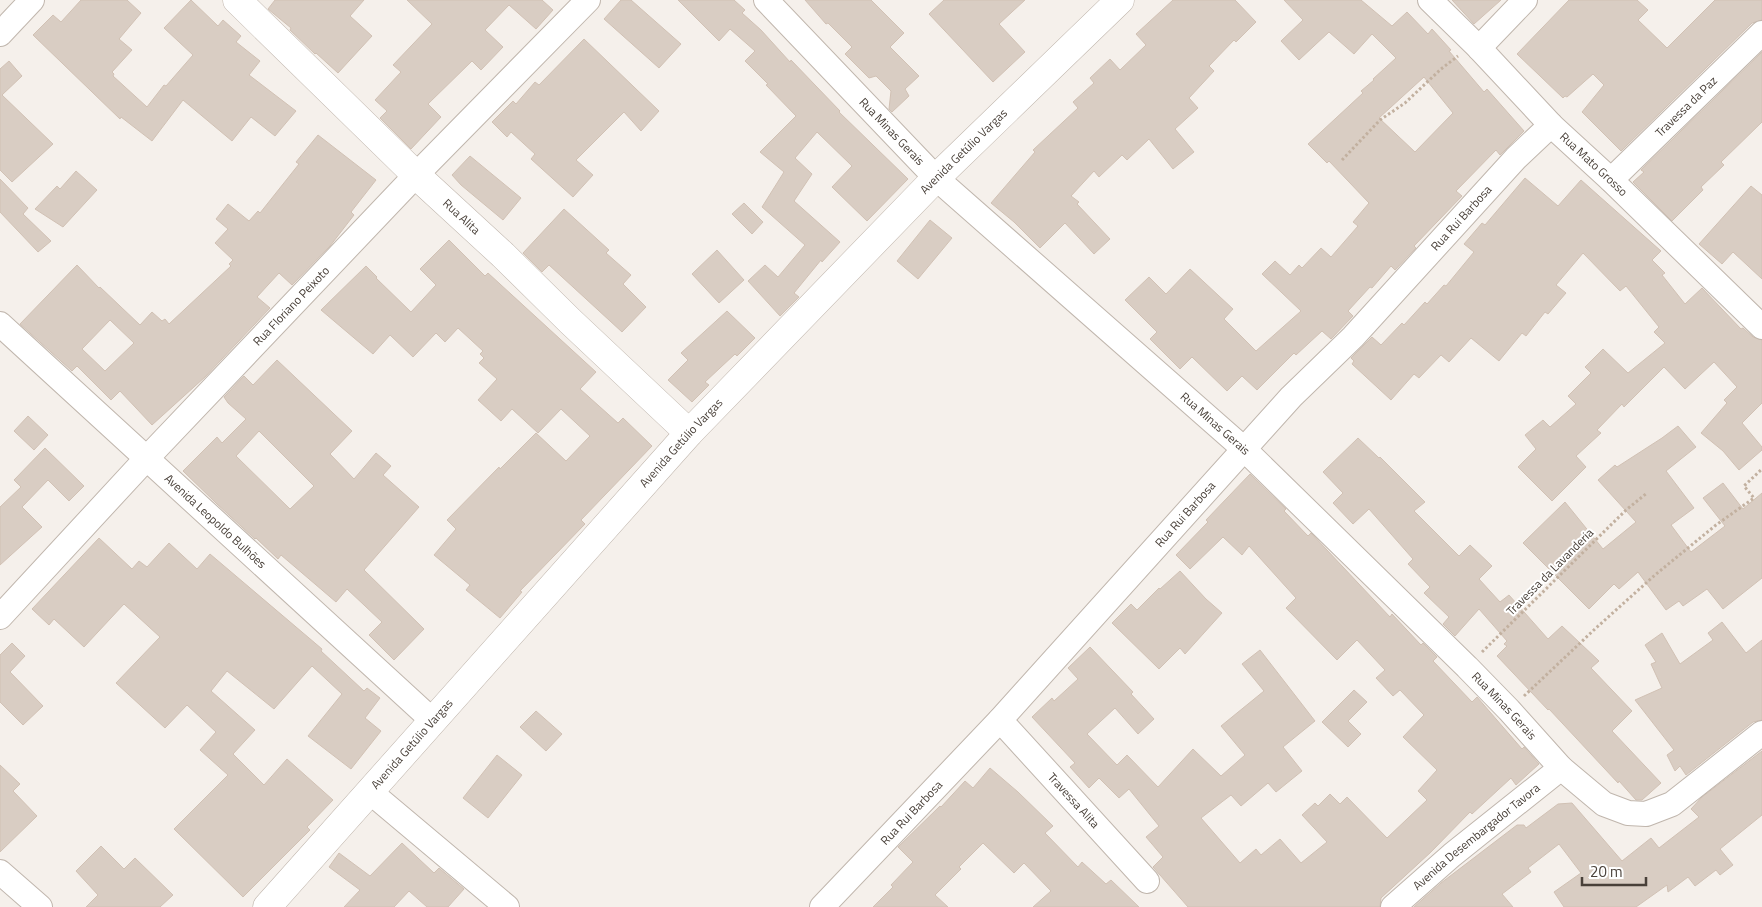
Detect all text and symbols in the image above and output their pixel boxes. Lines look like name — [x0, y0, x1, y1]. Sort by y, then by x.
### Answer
street label: Travessa da Paz — [1650, 72, 1721, 141]
street label: Rua Minas Gerais — [855, 93, 930, 170]
street label: Avenida Getúlio Vargas — [915, 104, 1012, 198]
street label: Rua Mato Grosso — [1556, 127, 1632, 200]
street label: Rua Rui Barbosa — [1426, 181, 1496, 255]
street label: Rua Alita — [439, 194, 485, 239]
street label: Rua Floriano Peixoto — [248, 262, 334, 350]
street label: Rua Minas Gerais — [1176, 387, 1255, 460]
street label: Avenida Getúlio Vargas — [635, 393, 727, 492]
street label: Avenida Leopoldo Bulhões — [160, 469, 271, 573]
street label: Rua Rui Barbosa — [1150, 477, 1220, 551]
street label: Travessa da Lavanderia — [1502, 524, 1598, 620]
street label: Rua Minas Gerais — [1467, 667, 1542, 744]
street label: Avenida Getúlio Vargas — [366, 694, 457, 793]
street label: Travessa Alita — [1043, 768, 1104, 832]
street label: Rua Rui Barbosa — [876, 776, 947, 849]
street label: Avenida Desembargador Tavora — [1408, 778, 1544, 895]
scale bar — [1582, 854, 1646, 886]
text: 20 m — [1590, 860, 1623, 883]

